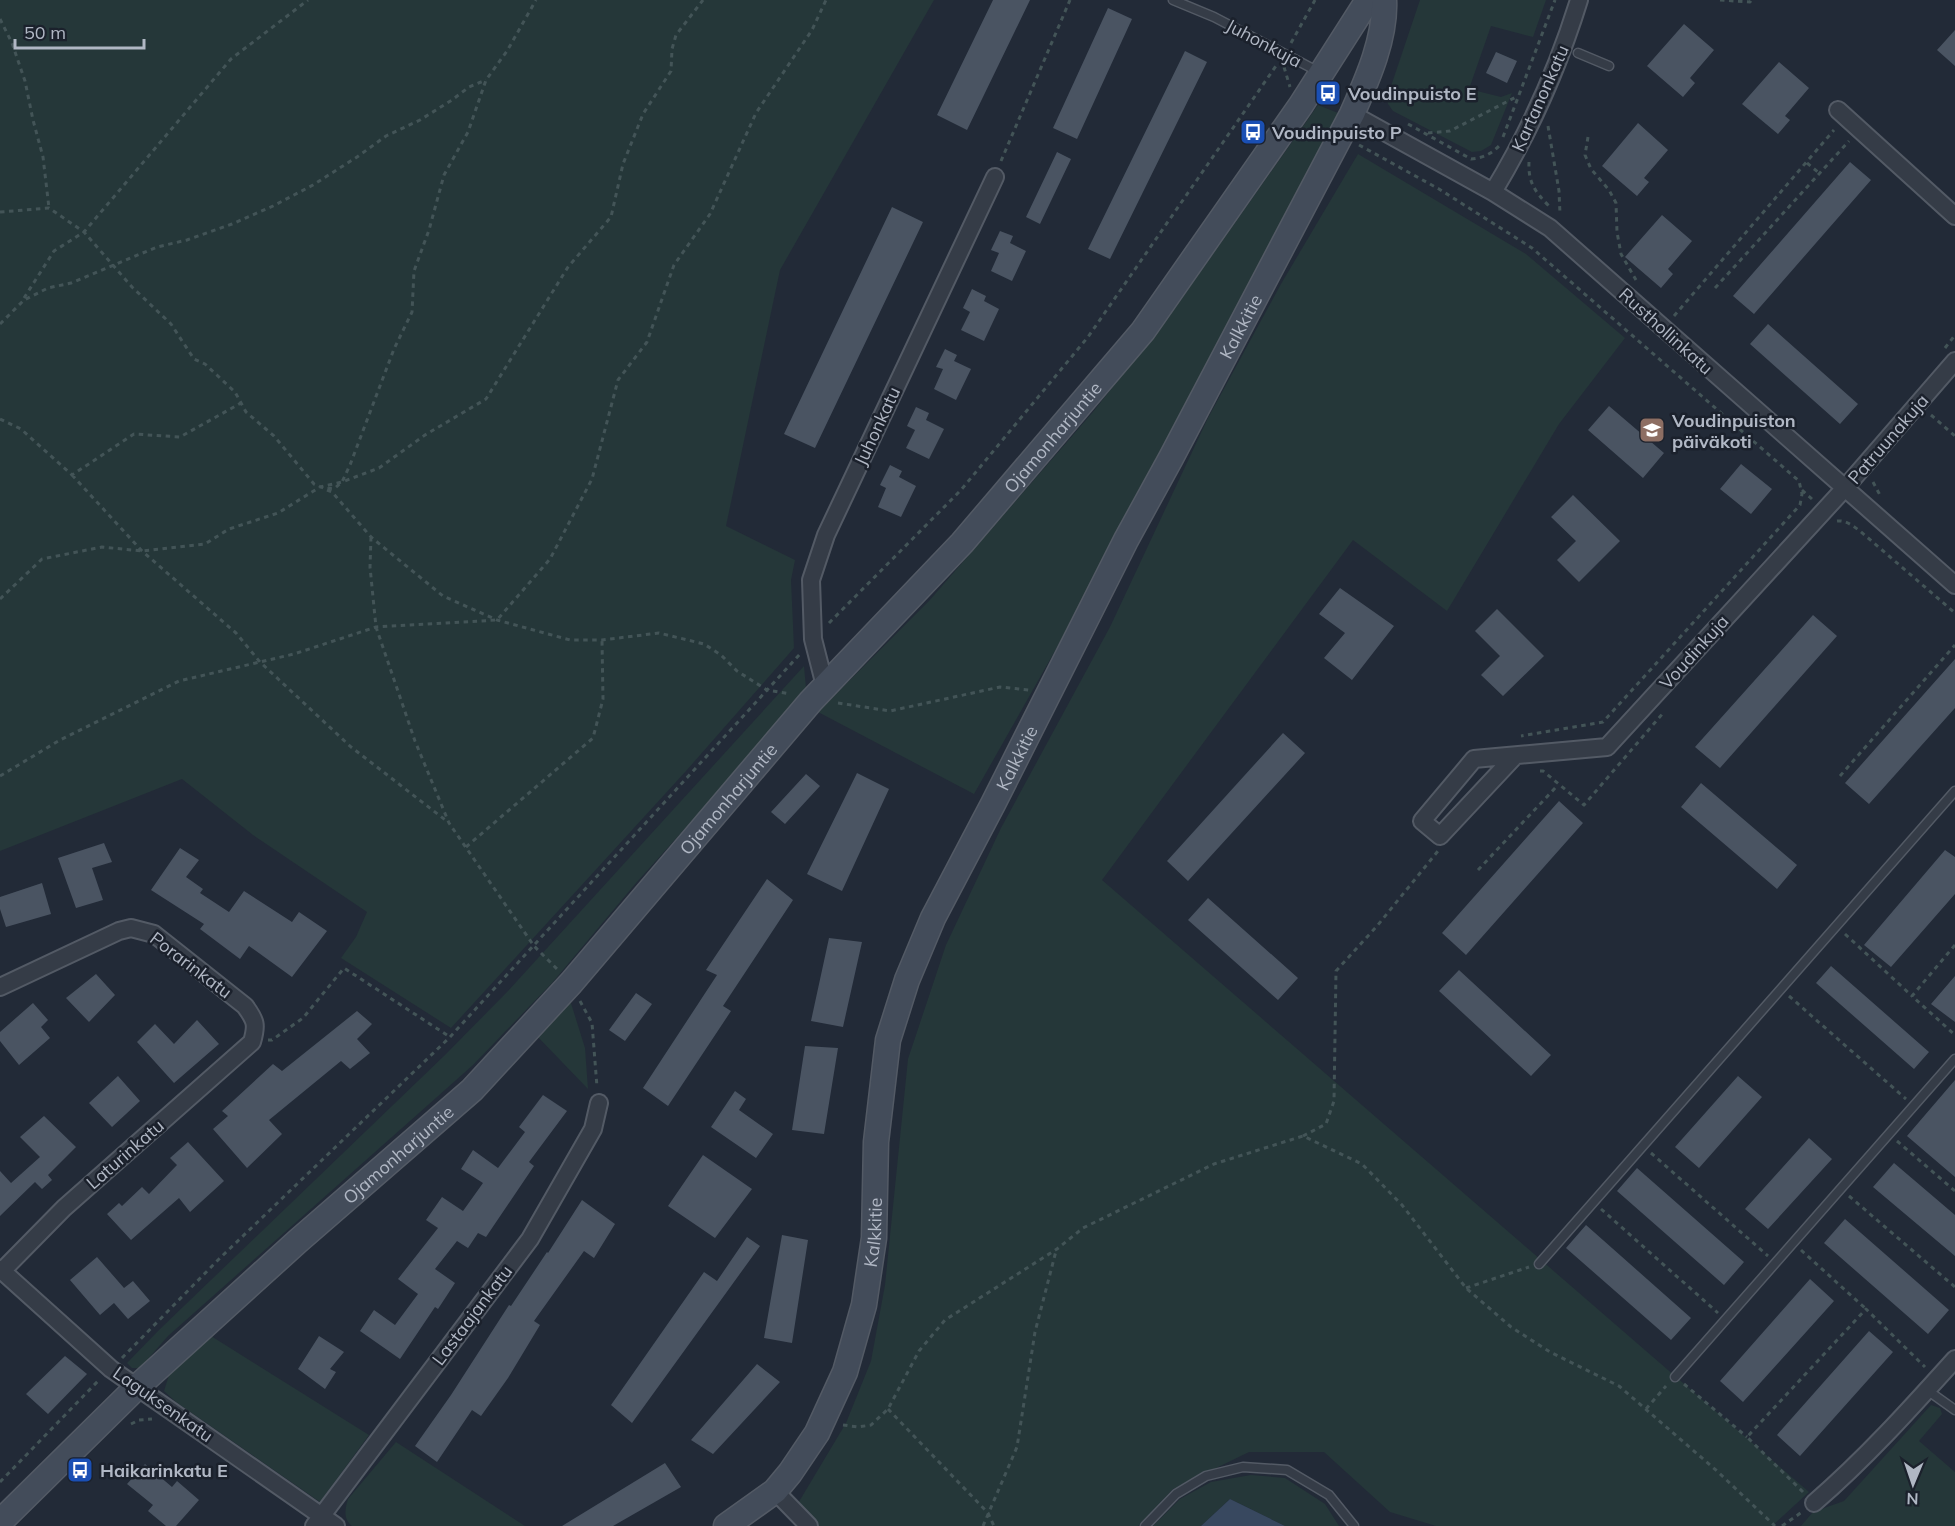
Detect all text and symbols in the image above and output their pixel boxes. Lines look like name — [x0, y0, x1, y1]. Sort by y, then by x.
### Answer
scale bar — [15, 12, 144, 50]
street label: Juhonkuja — [1222, 13, 1306, 73]
text: 50 m — [24, 21, 66, 44]
street label: Kartanonkatu — [1506, 41, 1574, 155]
bus stop icon: Voudinpuisto E — [1313, 78, 1343, 108]
place label: Voudinpuisto E — [1347, 82, 1476, 105]
bus stop icon: Voudinpuisto P — [1238, 117, 1268, 147]
place label: Voudinpuisto P — [1271, 121, 1402, 144]
street label: Rusthollinkatu — [1614, 283, 1718, 379]
street label: Kalkkitie — [1214, 290, 1267, 363]
street label: Ojamonharjuntie — [999, 377, 1106, 497]
street label: Juhonkatu — [849, 383, 905, 469]
street label: Patruunakuja — [1843, 389, 1933, 489]
place label: Voudinpuiston päiväkoti — [1671, 409, 1796, 453]
school or university icon: Voudinpuiston päiväkoti — [1637, 415, 1667, 445]
street label: Voudinkuja — [1654, 610, 1734, 694]
street label: Kalkkitie — [990, 721, 1042, 794]
street label: Ojamonharjuntie — [674, 738, 782, 859]
street label: Porarinkatu — [145, 927, 237, 1003]
street label: Ojamonharjuntie — [338, 1100, 458, 1209]
street label: Laturinkatu — [81, 1114, 169, 1194]
street label: Kalkkitie — [858, 1197, 886, 1269]
street label: Lastaajankatu — [427, 1260, 517, 1370]
street label: Laguksenkatu — [109, 1361, 217, 1447]
north arrow — [1883, 1454, 1943, 1514]
bus stop icon: Haikarinkatu E — [65, 1455, 95, 1485]
place label: Haikarinkatu E — [100, 1459, 228, 1482]
text: N — [1906, 1489, 1919, 1509]

